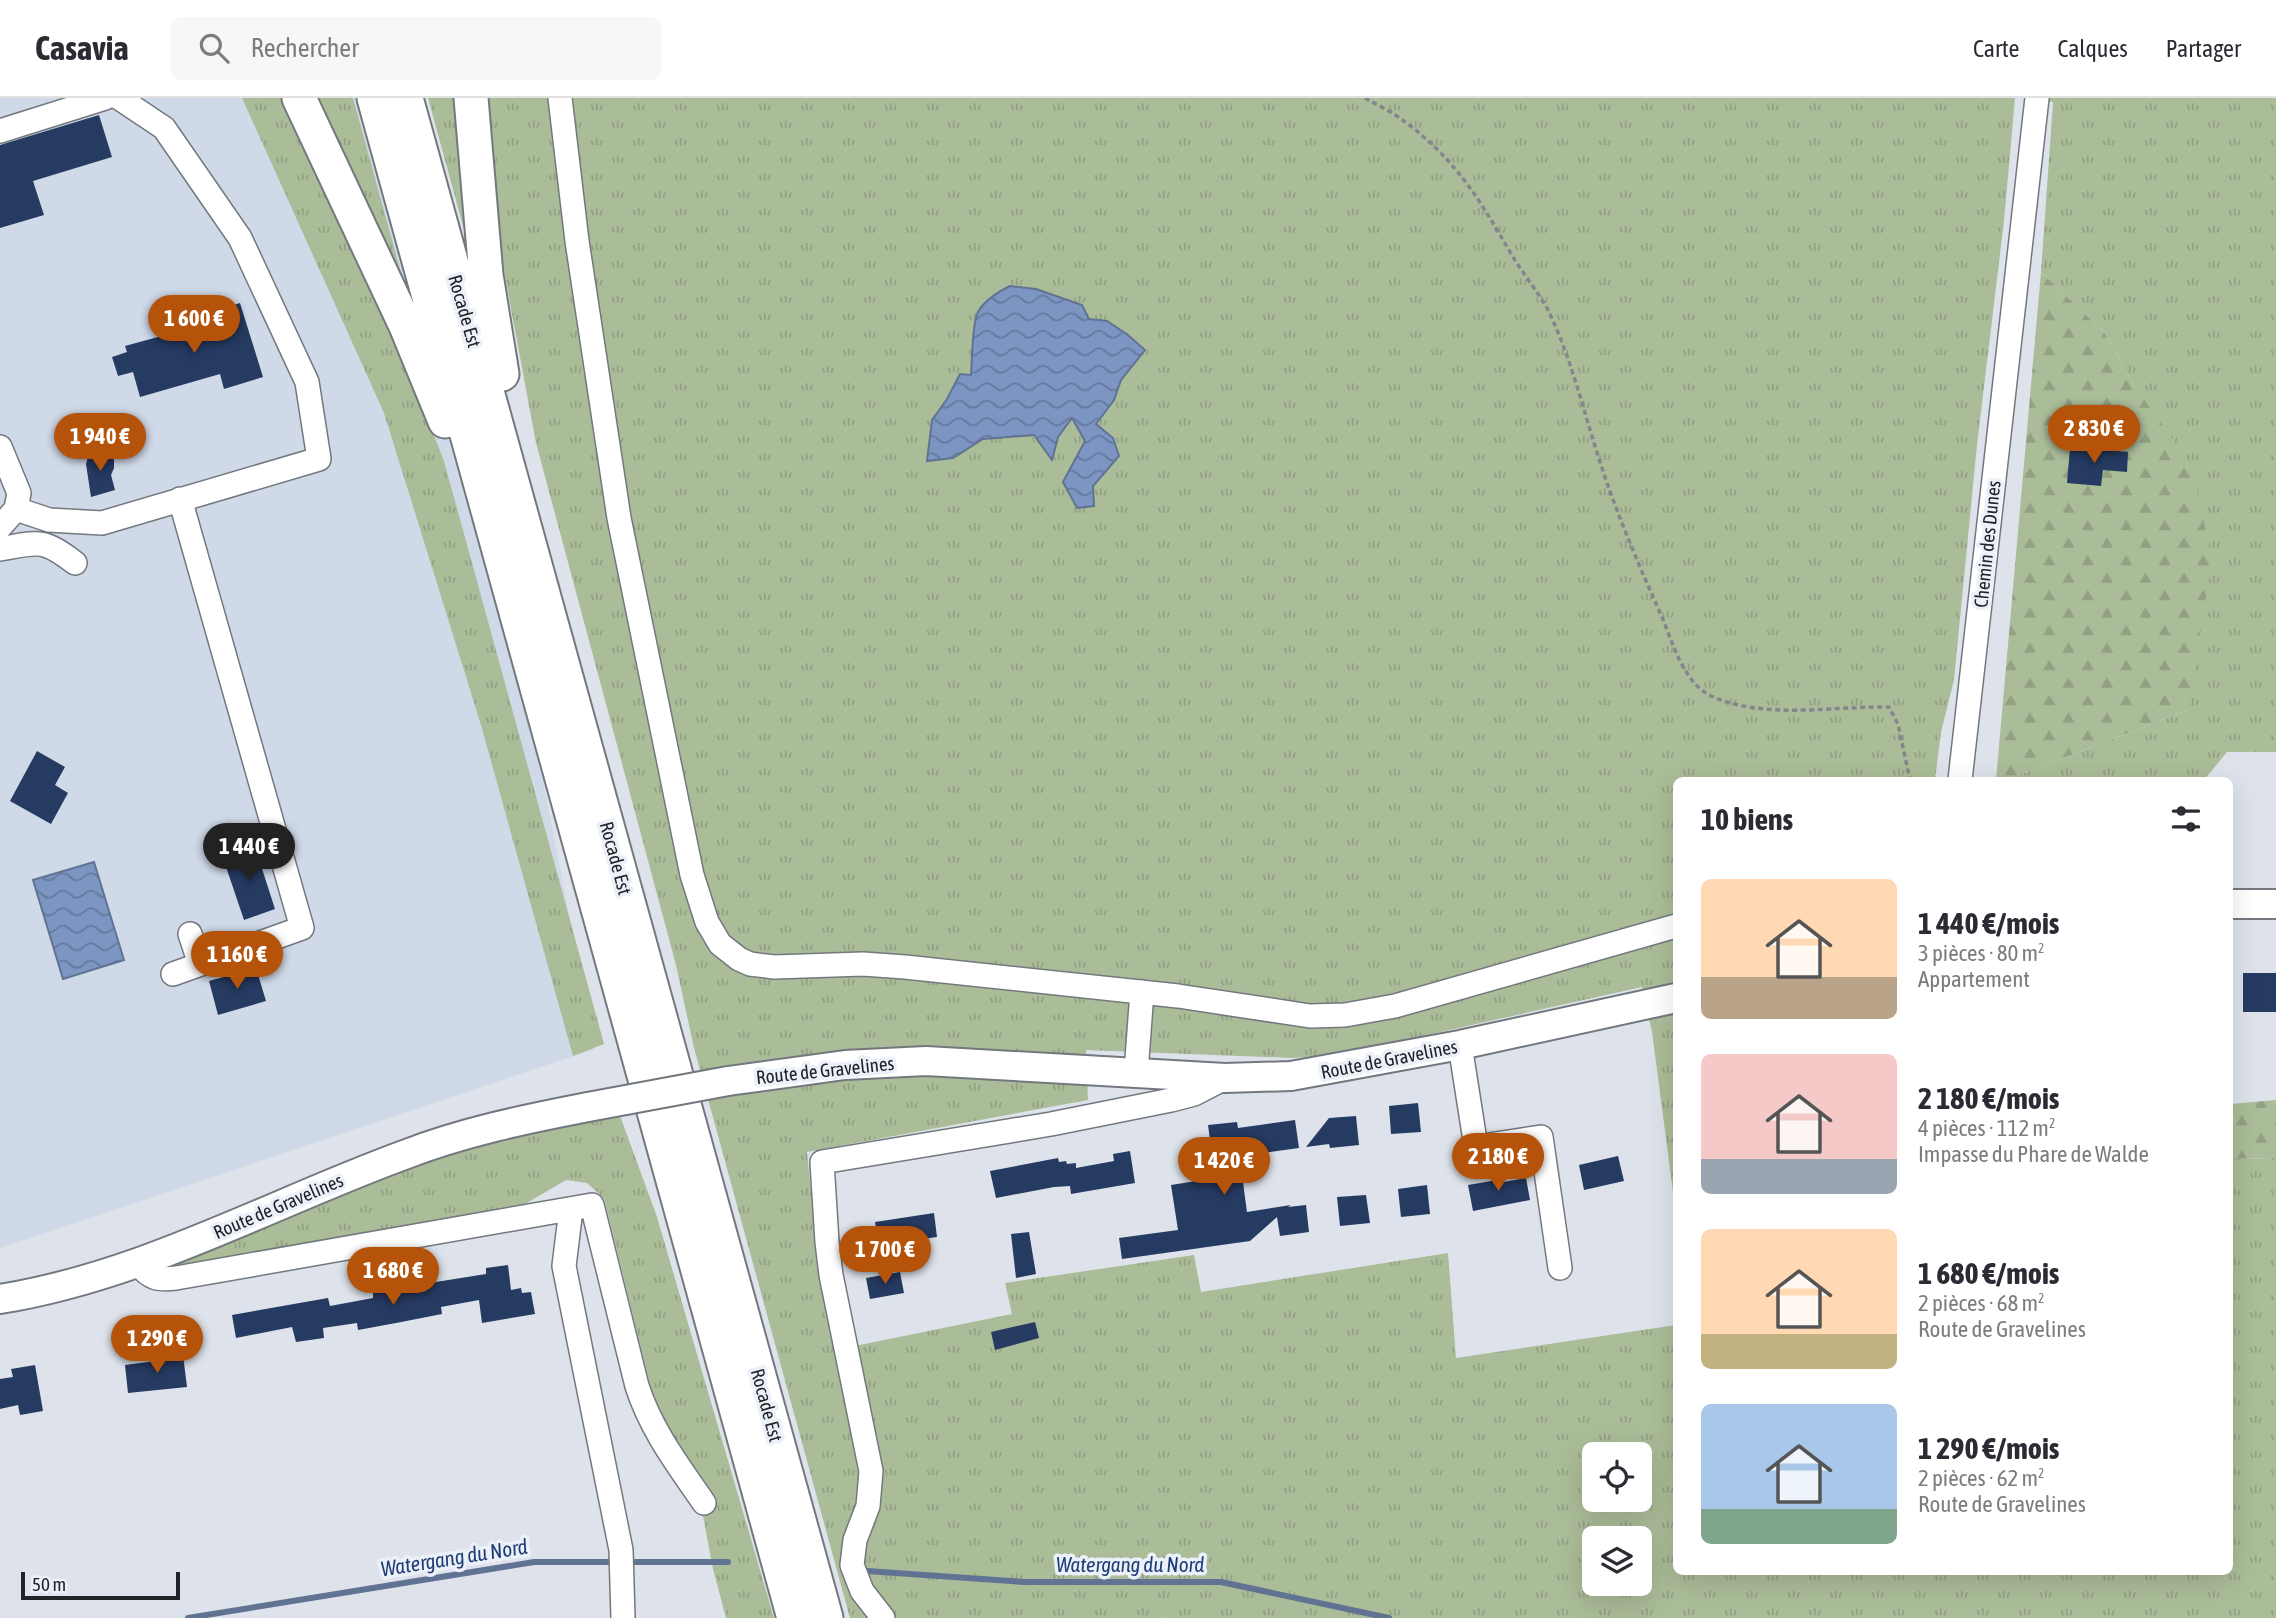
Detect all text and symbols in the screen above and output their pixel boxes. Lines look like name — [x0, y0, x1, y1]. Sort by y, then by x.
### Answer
search box — [171, 17, 661, 80]
text: Casavia — [35, 29, 129, 67]
icon: search — [195, 29, 233, 67]
text: Rechercher — [251, 33, 359, 63]
text: Carte — [1973, 35, 2019, 62]
text: Calques — [2057, 35, 2128, 62]
text: Partager — [2166, 35, 2241, 62]
street label: Rocade Est — [444, 272, 486, 350]
pin: 1 600 € — [129, 296, 259, 355]
text: 1 600 € — [164, 305, 224, 331]
pin: 2 830 € — [2029, 406, 2159, 465]
pin: 1 940 € — [35, 414, 165, 473]
text: 2 830 € — [2064, 415, 2124, 441]
text: 1 940 € — [70, 423, 130, 449]
street label: Chemin des Dunes — [1969, 479, 2005, 609]
icon: filters — [2167, 800, 2205, 838]
text: 10 biens — [1701, 802, 1793, 836]
street label: Rocade Est — [596, 819, 636, 897]
pin: 1 440 € — [184, 824, 314, 883]
text: 1 440 € — [219, 833, 279, 859]
text: 1 440 €/mois — [1918, 906, 2059, 940]
icon: home — [1757, 907, 1841, 991]
pin: 1 160 € — [172, 932, 302, 991]
text: 3 pièces · 80 m² — [1918, 940, 2045, 966]
text: 1 160 € — [207, 941, 267, 967]
text: Appartement — [1918, 966, 2030, 992]
street label: Route de Gravelines — [1319, 1035, 1459, 1083]
street label: Route de Gravelines — [755, 1052, 895, 1088]
text: 2 180 €/mois — [1918, 1081, 2059, 1115]
icon: home — [1757, 1082, 1841, 1166]
text: 4 pièces · 112 m² — [1918, 1115, 2055, 1141]
pin: 2 180 € — [1433, 1134, 1563, 1193]
pin: 1 420 € — [1159, 1138, 1289, 1197]
text: Impasse du Phare de Walde — [1918, 1141, 2149, 1167]
text: 2 180 € — [1468, 1143, 1528, 1169]
text: 1 420 € — [1194, 1147, 1254, 1173]
street label: Route de Gravelines — [210, 1169, 346, 1243]
pin: 1 700 € — [820, 1226, 950, 1286]
text: 1 700 € — [855, 1236, 915, 1262]
pin: 1 680 € — [328, 1248, 458, 1307]
text: 1 680 €/mois — [1918, 1256, 2059, 1290]
text: 1 680 € — [363, 1257, 423, 1283]
icon: home — [1757, 1257, 1841, 1341]
text: 2 pièces · 68 m² — [1918, 1290, 2045, 1316]
pin: 1 290 € — [92, 1316, 222, 1375]
text: Route de Gravelines — [1918, 1316, 2086, 1342]
text: 1 290 € — [127, 1325, 187, 1351]
street label: Rocade Est — [747, 1366, 787, 1444]
text: 1 290 €/mois — [1918, 1431, 2059, 1465]
icon: home — [1757, 1432, 1841, 1516]
map controls — [1582, 1442, 1652, 1596]
button: locate — [1582, 1442, 1652, 1512]
text: 2 pièces · 62 m² — [1918, 1465, 2045, 1491]
text: Route de Gravelines — [1918, 1491, 2086, 1517]
button: layers — [1582, 1526, 1652, 1596]
water label: Watergang du Nord — [379, 1534, 529, 1580]
water label: Watergang du Nord — [1056, 1552, 1204, 1576]
scale bar — [21, 1569, 180, 1601]
text: 50 m — [32, 1573, 66, 1595]

